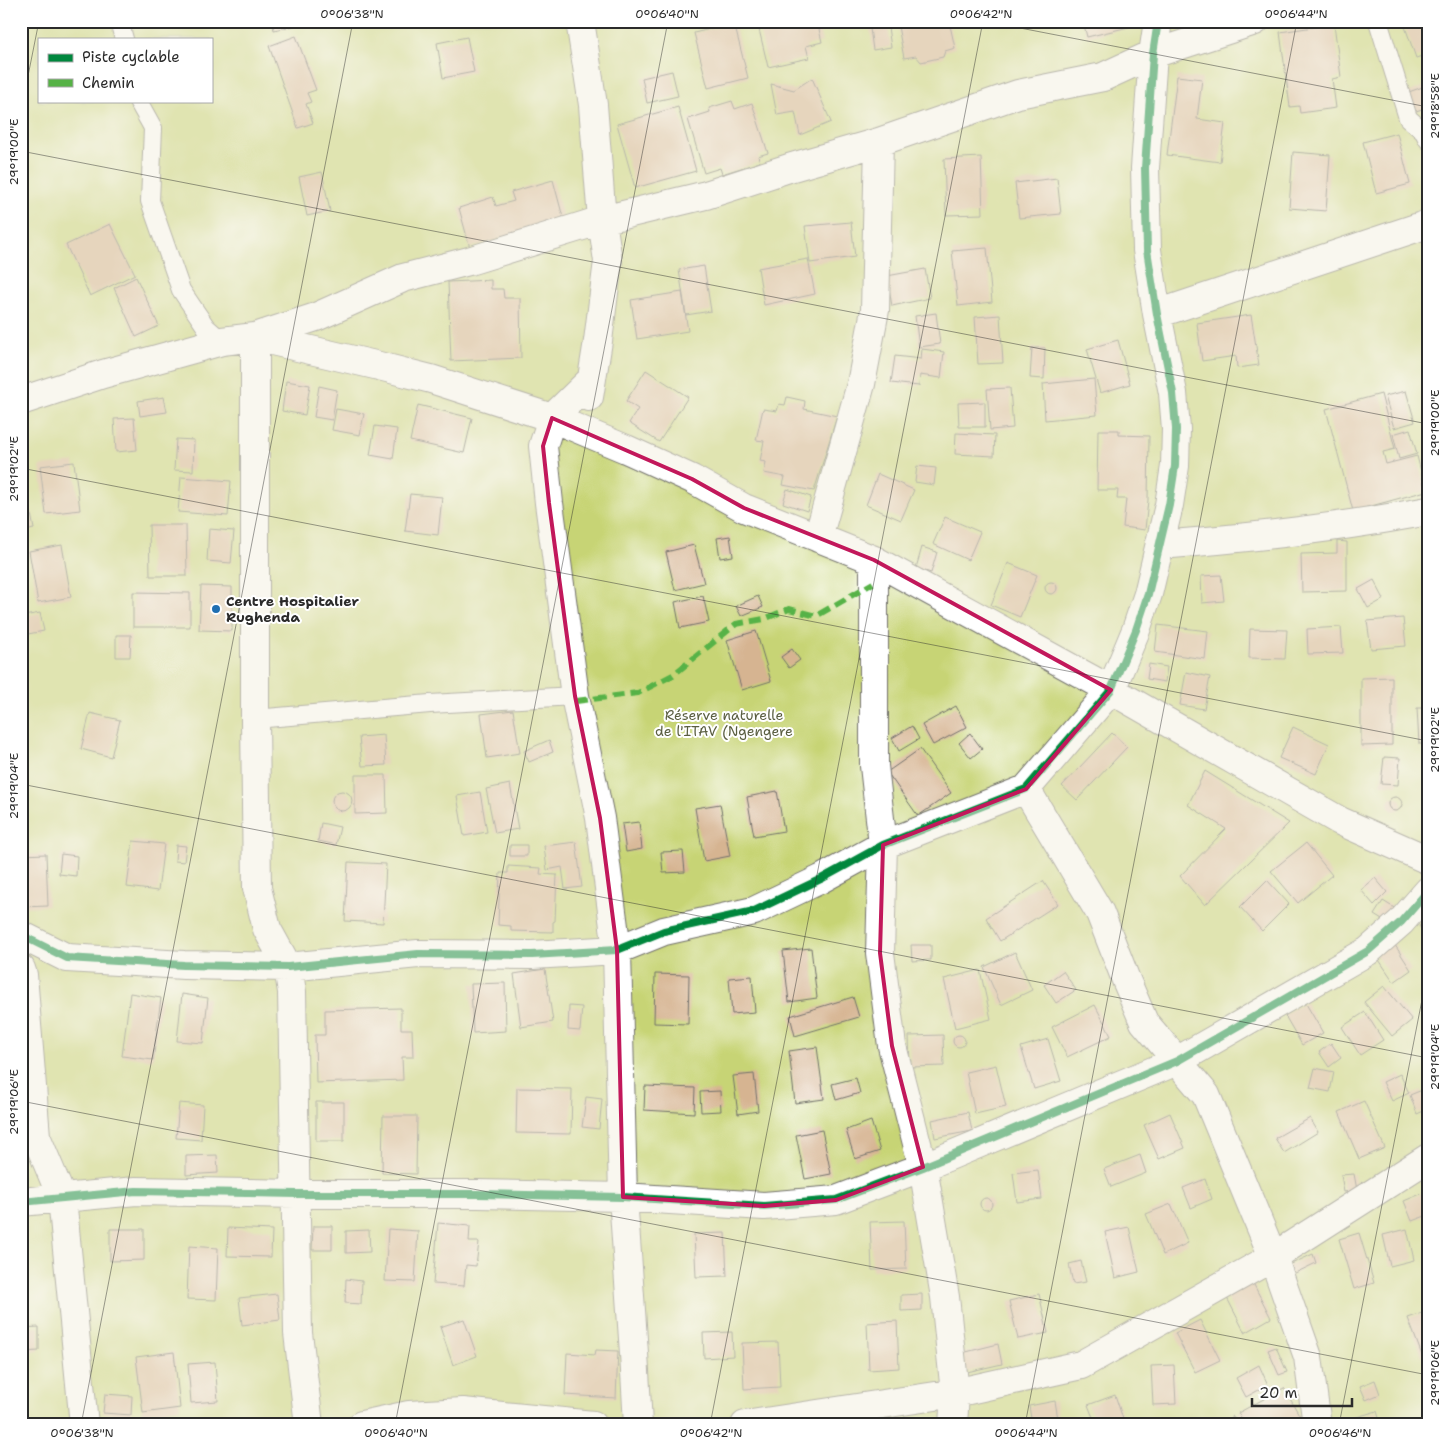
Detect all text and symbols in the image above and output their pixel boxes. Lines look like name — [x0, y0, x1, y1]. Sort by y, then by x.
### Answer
text: 0°06'38"N — [320, 6, 384, 22]
text: 0°06'40"N — [635, 6, 699, 22]
text: 0°06'42"N — [950, 6, 1012, 22]
text: 0°06'44"N — [1264, 6, 1328, 22]
legend — [38, 38, 212, 102]
text: Piste cyclable — [82, 47, 180, 67]
text: Chemin — [82, 73, 135, 93]
text: 29°18'58"E — [1427, 73, 1443, 139]
text: 29°19'00"E — [6, 118, 22, 186]
text: 29°19'00"E — [1427, 389, 1443, 457]
text: 29°19'02"E — [6, 436, 22, 502]
place label: Centre Hospitalier Rughenda — [226, 592, 360, 626]
marker: Centre Hospitalier Rughenda — [210, 603, 222, 615]
park label: Réserve naturelle de l'ITAV (Ngengere — [655, 706, 793, 740]
text: 29°19'02"E — [1427, 707, 1443, 773]
text: 29°19'04"E — [6, 753, 22, 819]
text: 29°19'04"E — [1427, 1024, 1443, 1090]
text: 29°19'06"E — [6, 1069, 22, 1135]
text: 29°19'06"E — [1427, 1340, 1443, 1406]
scale bar — [1252, 1376, 1352, 1408]
text: 20 m — [1259, 1383, 1298, 1403]
text: 0°06'38"N — [50, 1425, 114, 1441]
text: 0°06'40"N — [364, 1425, 428, 1441]
text: 0°06'42"N — [680, 1425, 742, 1441]
text: 0°06'44"N — [994, 1425, 1058, 1441]
text: 0°06'46"N — [1309, 1425, 1371, 1441]

